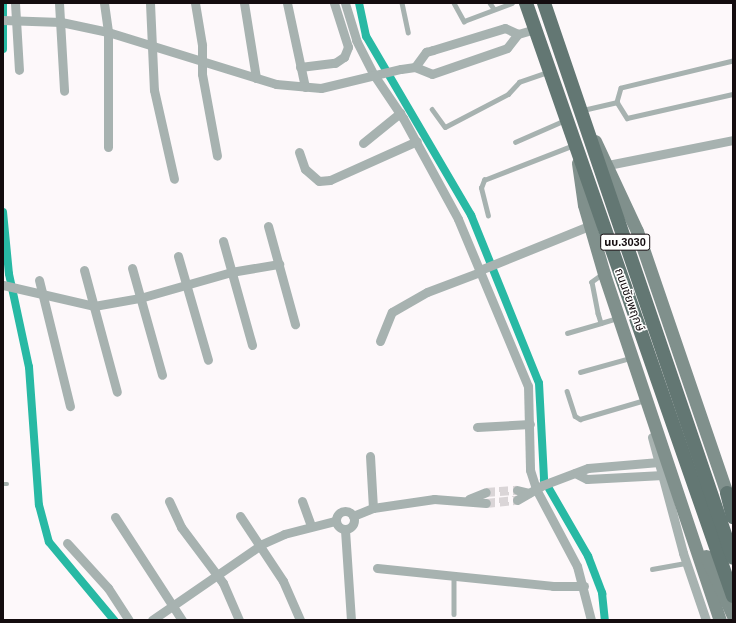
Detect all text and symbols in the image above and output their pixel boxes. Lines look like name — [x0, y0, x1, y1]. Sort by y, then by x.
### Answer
road number: นบ.3030 — [600, 233, 650, 251]
street label: ถนนชัยพฤกษ์ — [611, 266, 647, 334]

